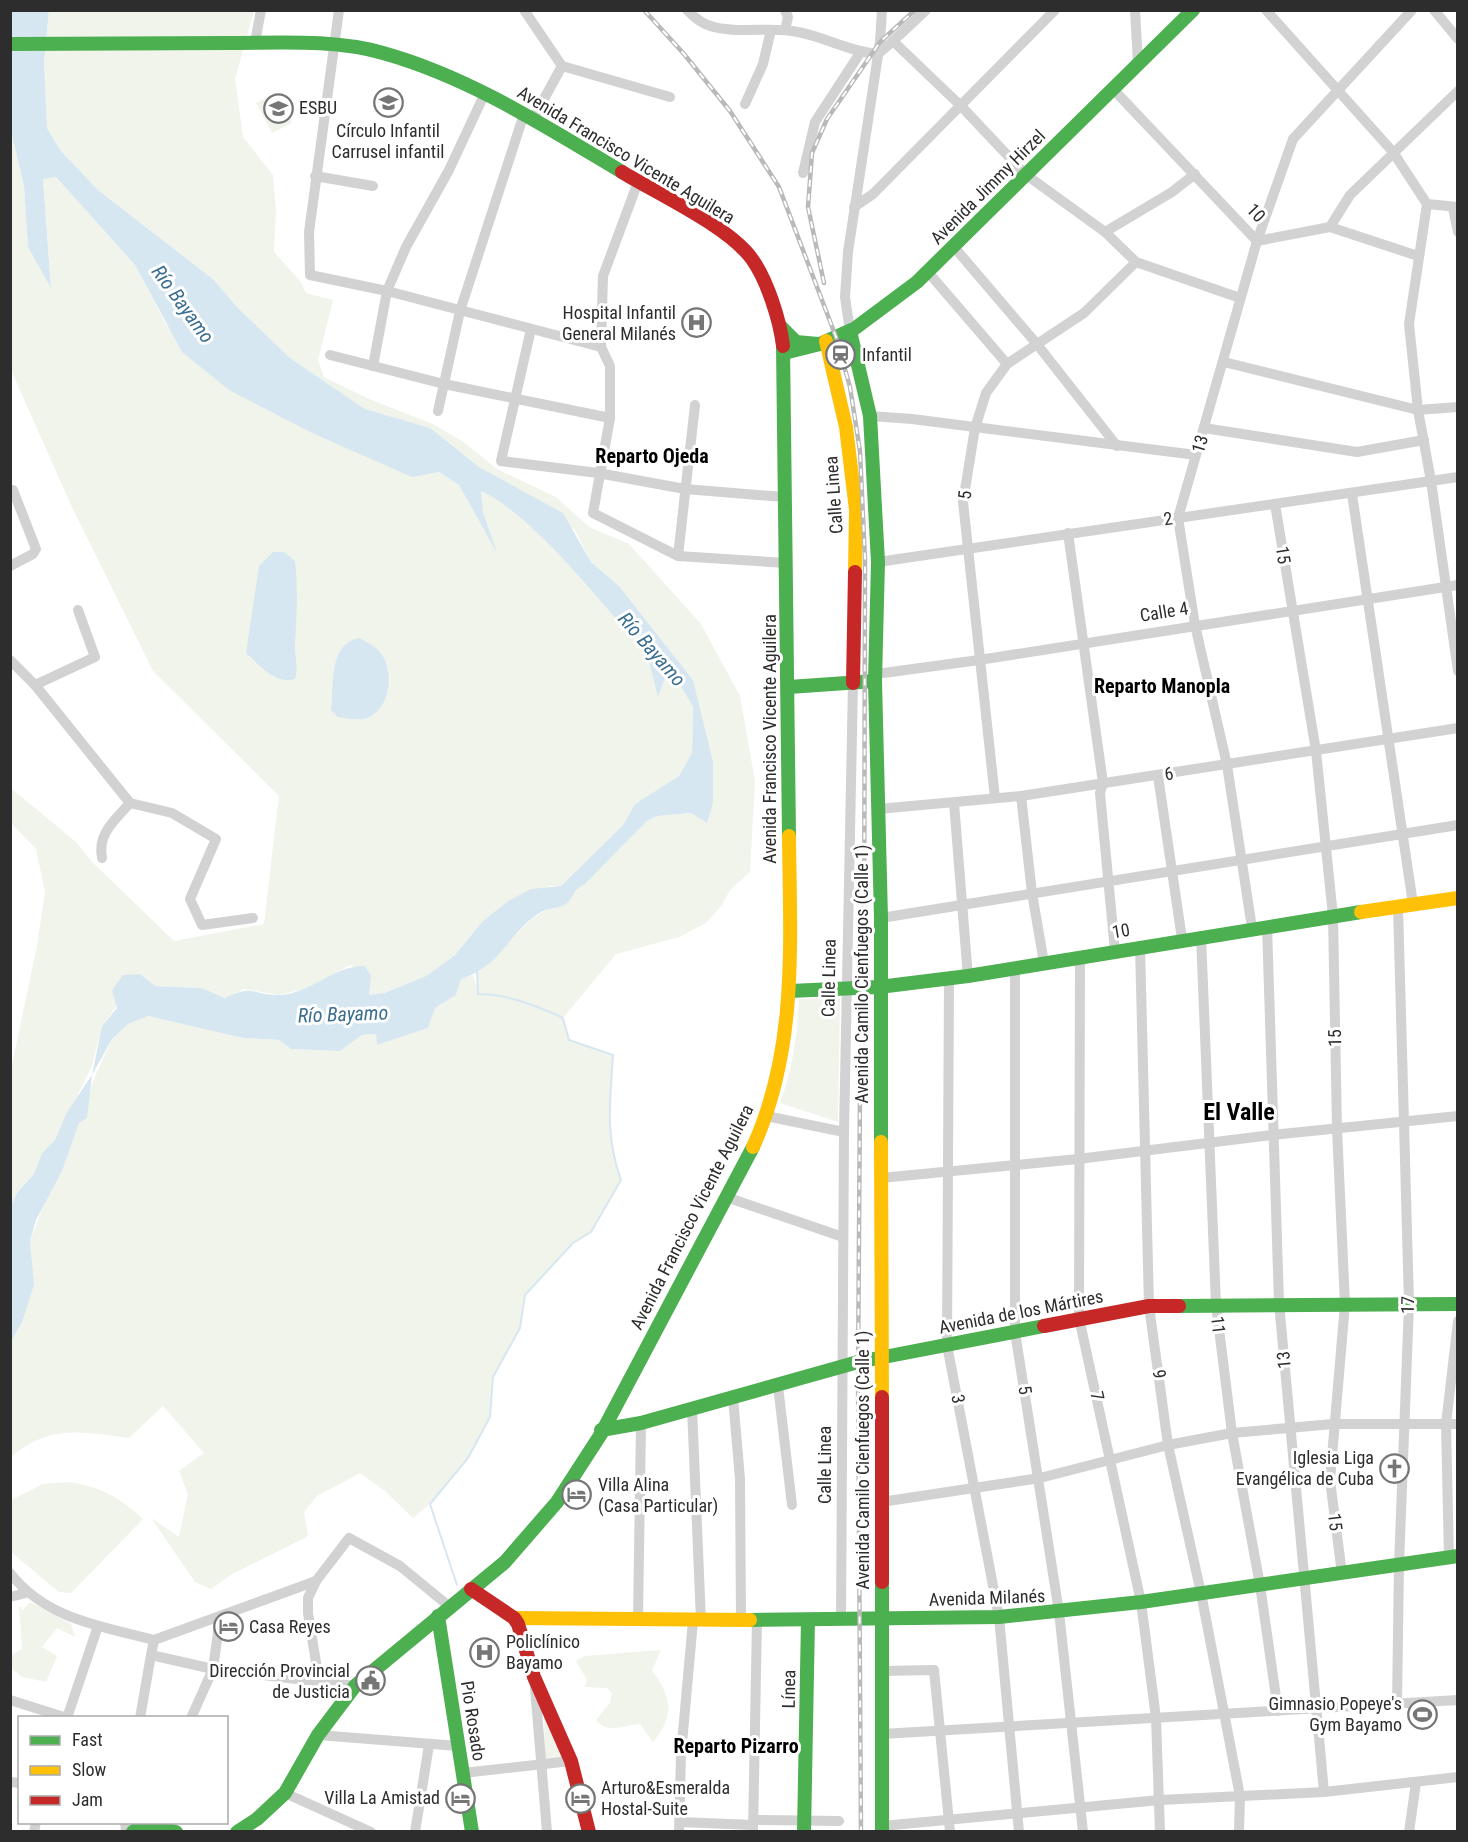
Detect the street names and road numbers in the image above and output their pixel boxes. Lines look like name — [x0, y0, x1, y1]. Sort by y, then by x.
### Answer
street label: Avenida Francisco Vicente Aguilera — [514, 81, 739, 228]
street label: Avenida Jimmy Hirzel — [926, 125, 1049, 248]
street label: 10 — [1243, 199, 1270, 226]
street label: 13 — [1187, 432, 1212, 455]
street label: Calle Linea — [820, 455, 847, 535]
street label: 5 — [954, 489, 975, 500]
street label: 2 — [1162, 507, 1174, 530]
street label: 15 — [1272, 544, 1295, 565]
street label: Calle 4 — [1138, 597, 1190, 626]
street label: Avenida Francisco Vicente Aguilera — [759, 614, 780, 864]
street label: 6 — [1163, 762, 1175, 785]
street label: Avenida Camilo Cienfuegos (Calle 1) — [851, 845, 873, 1103]
street label: 10 — [1110, 919, 1131, 942]
street label: Calle Linea — [817, 939, 840, 1017]
street label: 15 — [1324, 1029, 1345, 1047]
street label: Avenida Francisco Vicente Aguilera — [626, 1101, 758, 1333]
street label: Avenida de los Mártires — [937, 1285, 1105, 1338]
street label: 17 — [1397, 1296, 1418, 1314]
street label: 11 — [1207, 1315, 1230, 1335]
street label: Avenida Camilo Cienfuegos (Calle 1) — [852, 1331, 874, 1589]
street label: 13 — [1272, 1350, 1295, 1370]
street label: 9 — [1148, 1368, 1171, 1380]
street label: 5 — [1014, 1384, 1037, 1396]
street label: 7 — [1086, 1389, 1109, 1403]
street label: 3 — [947, 1393, 970, 1405]
street label: Calle Linea — [814, 1426, 835, 1504]
street label: 15 — [1324, 1512, 1347, 1532]
street label: Avenida Milanés — [928, 1585, 1045, 1610]
street label: Línea — [778, 1670, 799, 1708]
street label: Pio Rosado — [457, 1679, 490, 1762]

